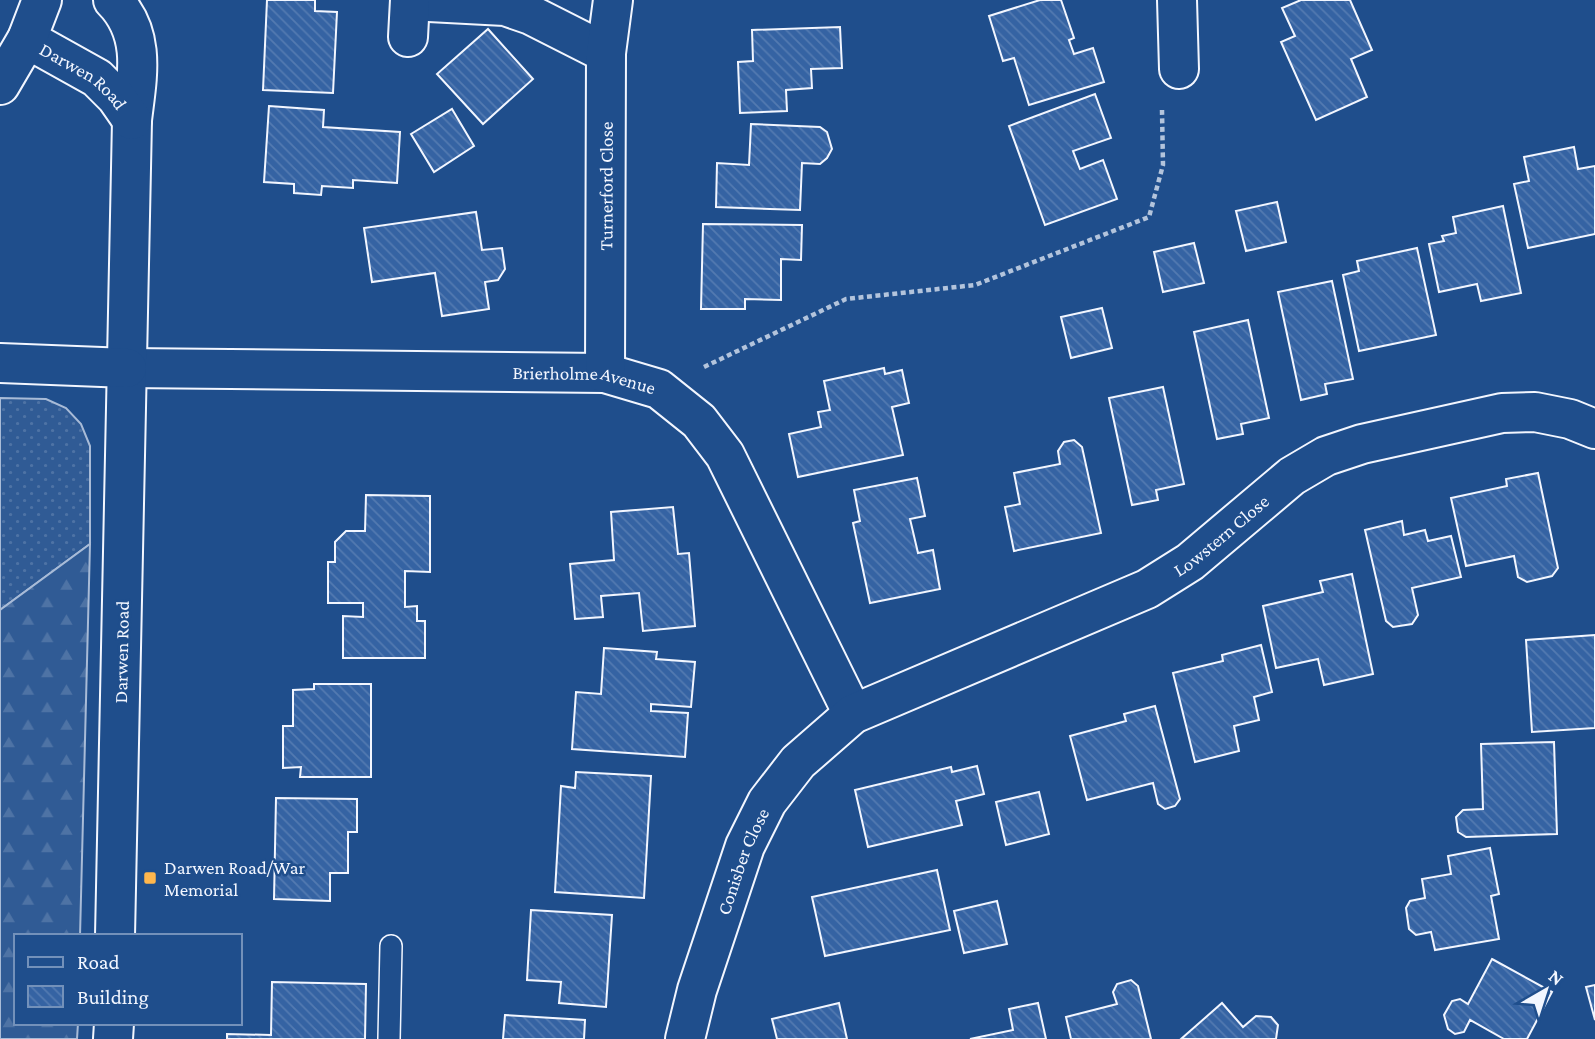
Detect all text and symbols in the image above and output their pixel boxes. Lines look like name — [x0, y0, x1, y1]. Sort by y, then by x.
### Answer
street label: Darwen Road — [36, 38, 131, 113]
street label: Turnerford Close — [595, 122, 617, 250]
street label: Brierholme Avenue — [512, 362, 658, 398]
street label: Lowstern Close — [1170, 490, 1273, 581]
street label: Darwen Road — [110, 600, 133, 704]
street label: Conisber Close — [713, 805, 773, 918]
place label: Darwen Road/War Memorial — [164, 857, 305, 900]
marker: Darwen Road/War Memorial — [142, 870, 158, 886]
legend — [14, 934, 242, 1025]
text: Road — [77, 950, 120, 974]
north arrow — [1511, 955, 1581, 1025]
text: N — [1545, 965, 1568, 989]
text: Building — [77, 985, 149, 1009]

